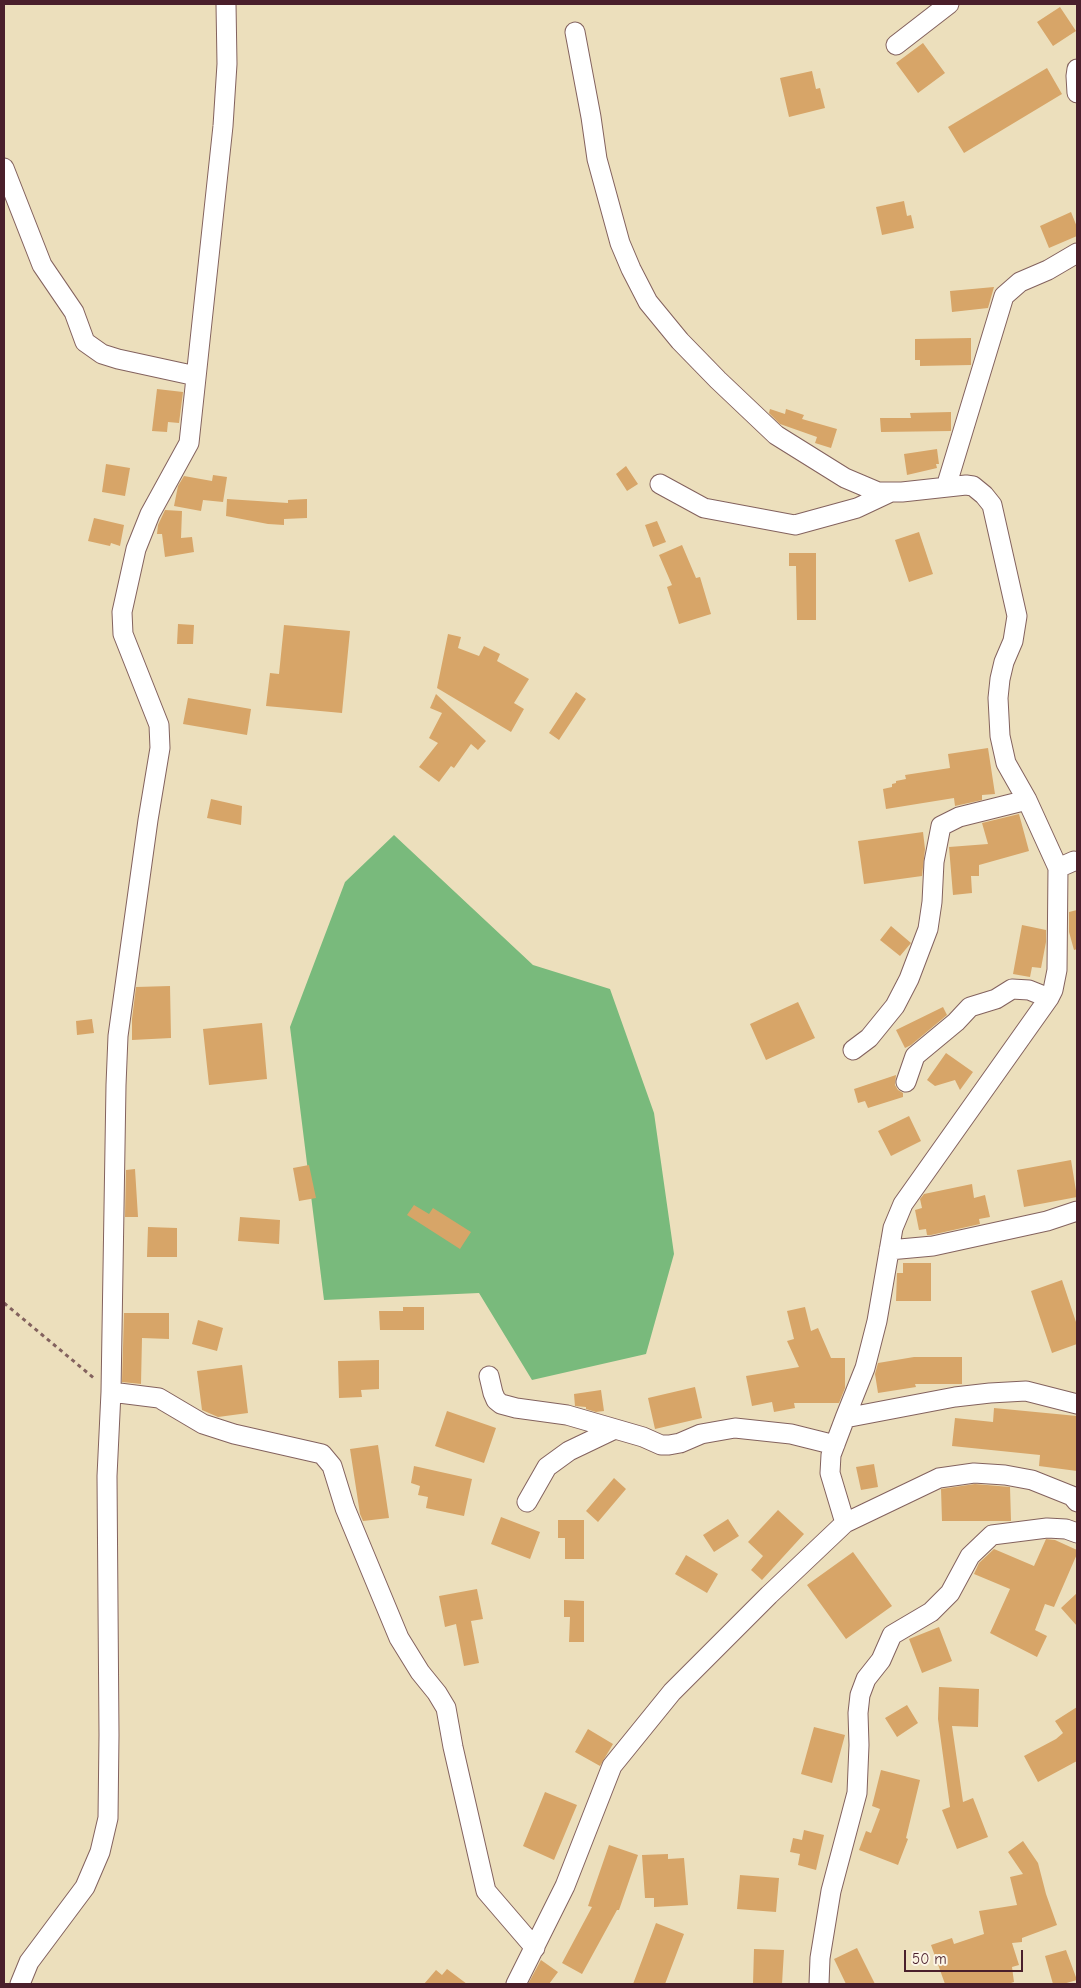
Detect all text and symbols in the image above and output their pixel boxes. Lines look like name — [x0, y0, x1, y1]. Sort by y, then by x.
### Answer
scale bar — [906, 1940, 1025, 1972]
text: 50 m — [912, 1950, 947, 1968]

